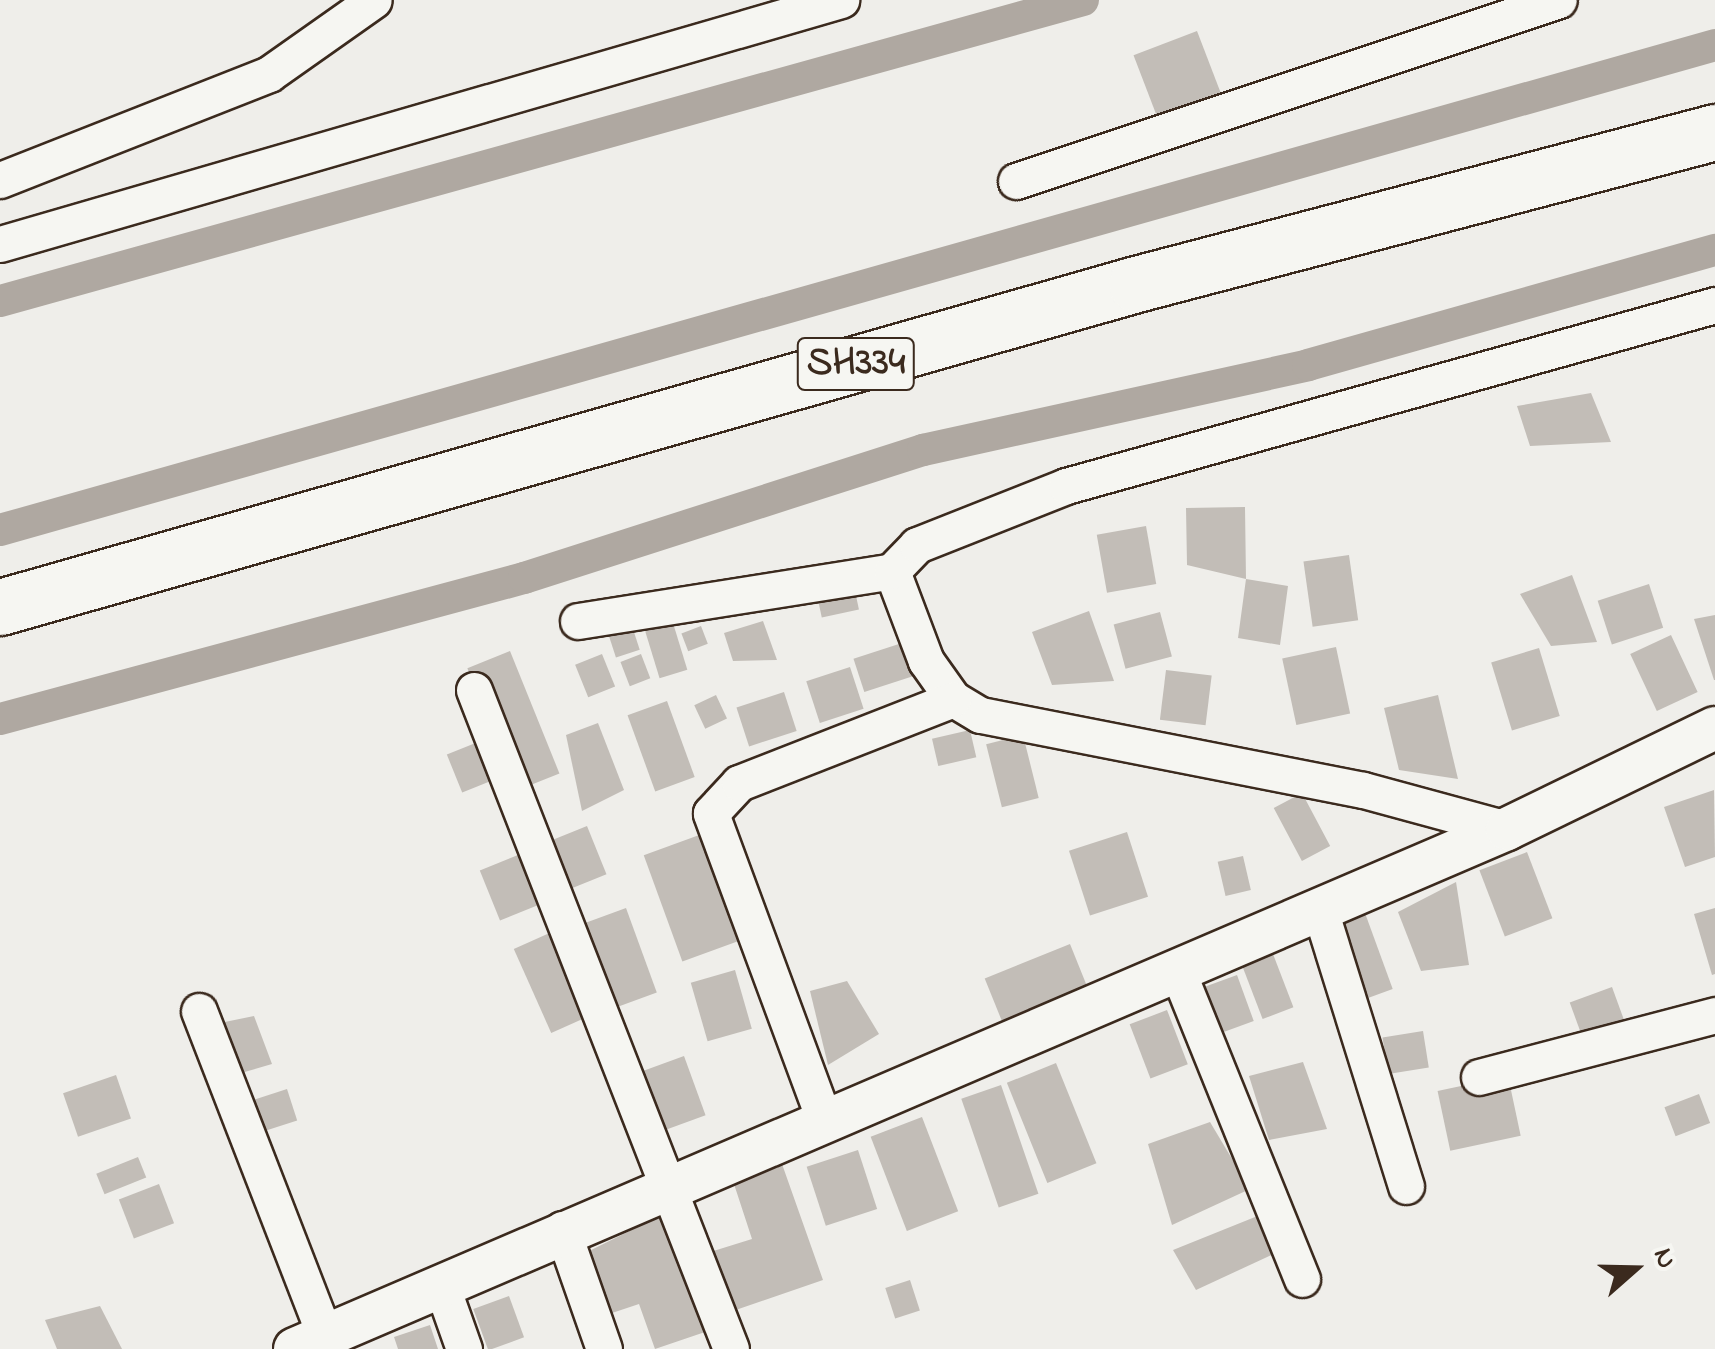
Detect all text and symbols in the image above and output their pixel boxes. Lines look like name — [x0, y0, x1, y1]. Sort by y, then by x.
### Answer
road number: SH334 — [796, 329, 916, 399]
north arrow — [1585, 1219, 1685, 1319]
text: N — [1641, 1243, 1686, 1274]

